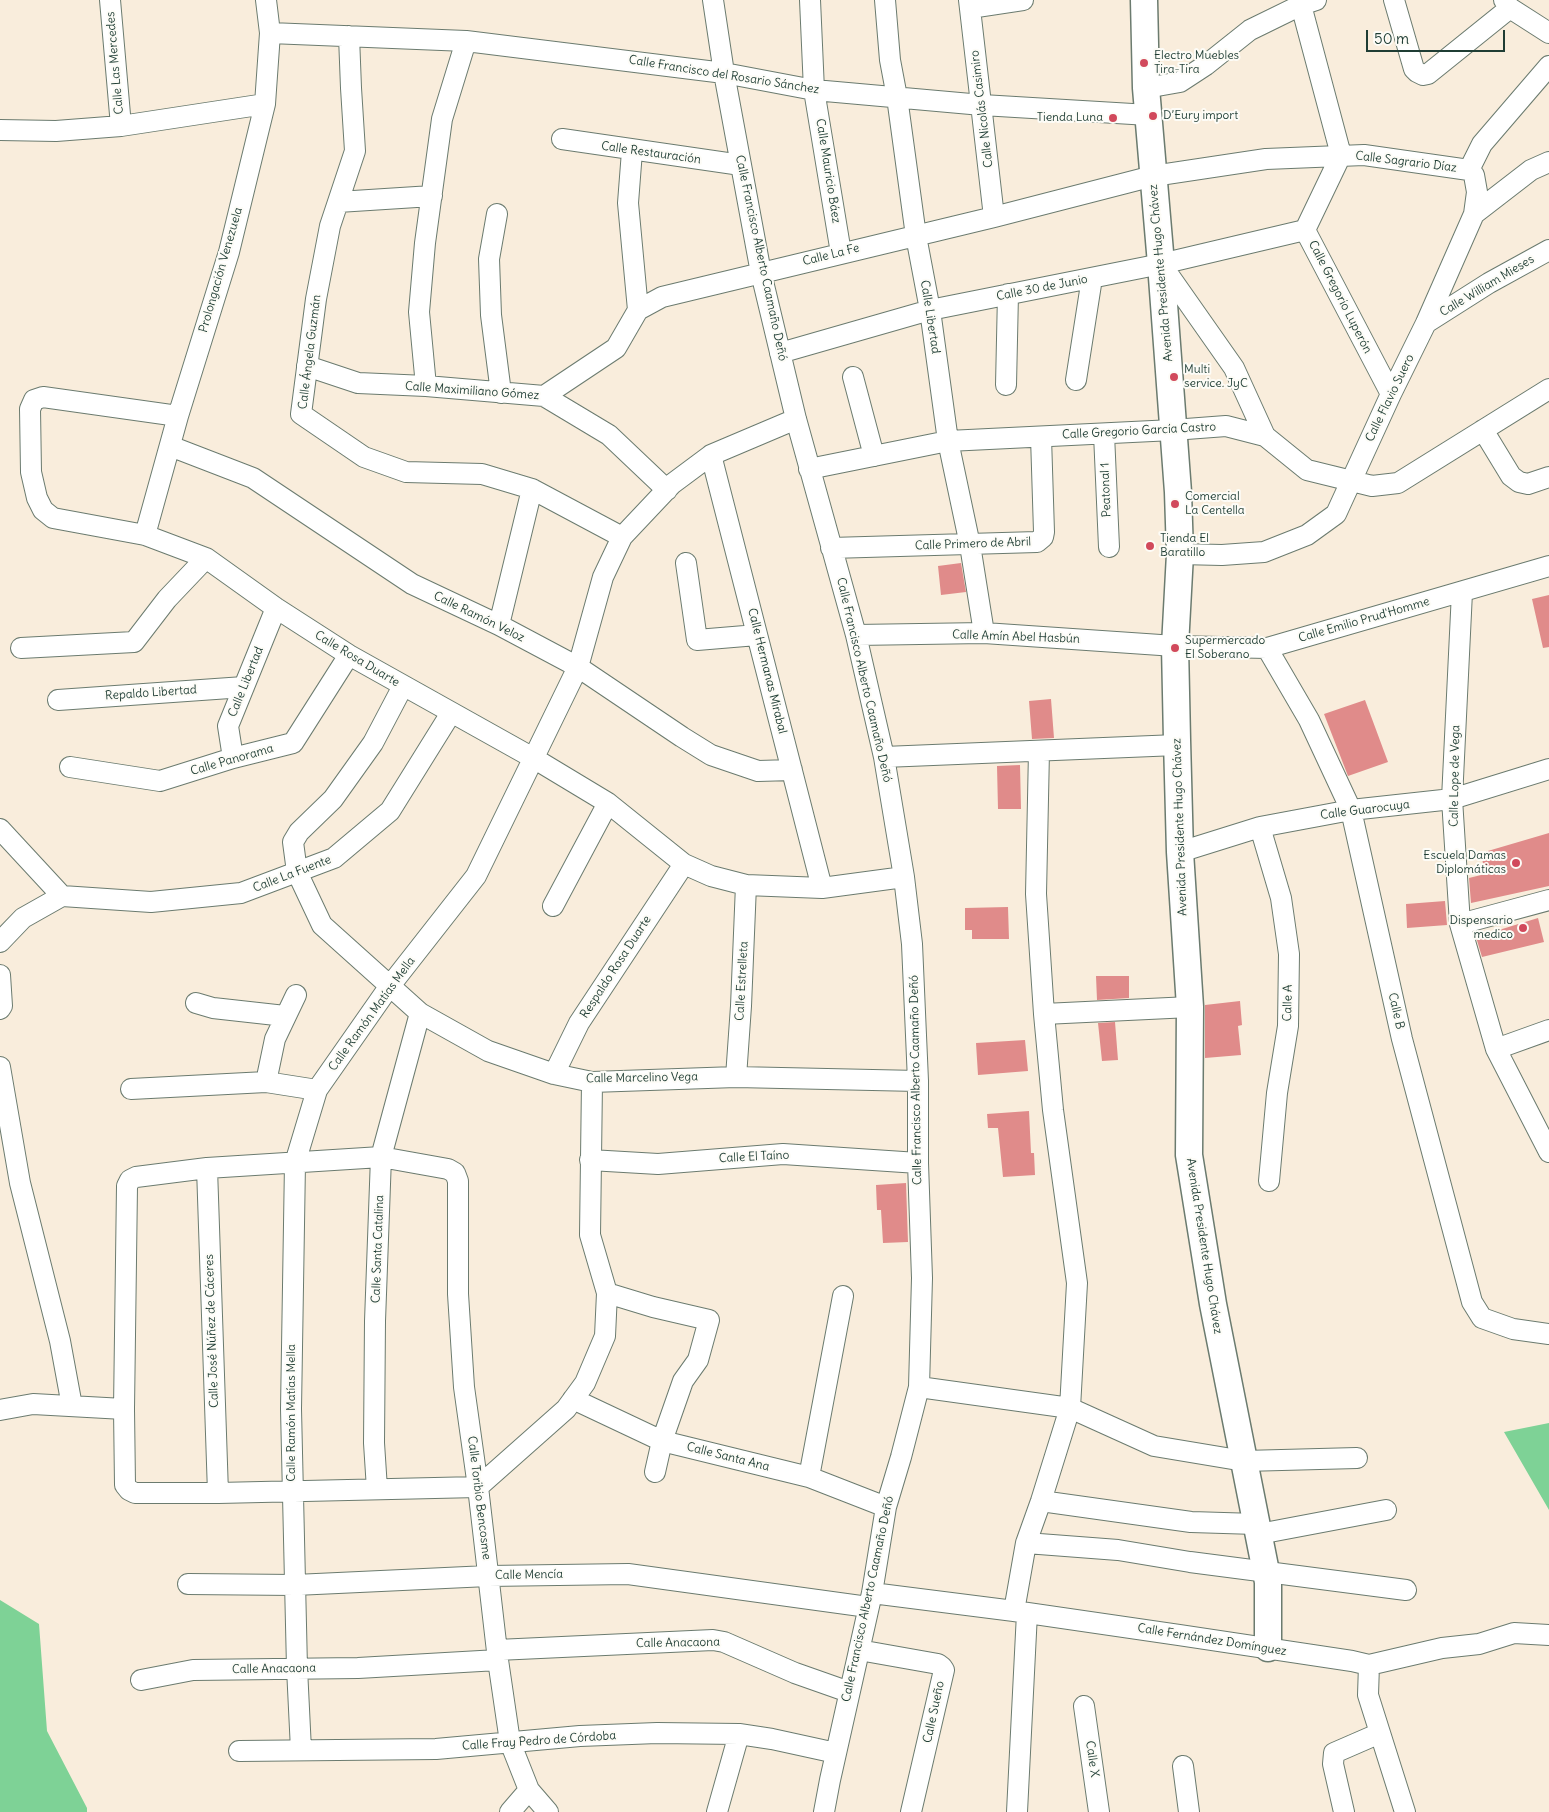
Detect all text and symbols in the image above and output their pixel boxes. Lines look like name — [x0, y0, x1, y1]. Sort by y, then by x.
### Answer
street label: Calle Las Mercedes — [103, 11, 127, 115]
scale bar — [1369, 20, 1508, 52]
text: 50 m — [1374, 29, 1409, 48]
street label: Calle Nicolás Casimiro — [968, 49, 996, 169]
place label: Electro Muebles Tira-Tira — [1154, 49, 1239, 77]
street label: Calle Francisco del Rosario Sánchez — [628, 53, 820, 97]
marker: Electro Muebles Tira-Tira — [1138, 57, 1150, 69]
place label: D’Eury import — [1163, 109, 1238, 123]
marker: D’Eury import — [1147, 110, 1159, 122]
place label: Tienda Luna — [1037, 111, 1103, 125]
marker: Tienda Luna — [1107, 112, 1119, 124]
street label: Calle Mauricio Báez — [813, 118, 843, 224]
street label: Calle Restauración — [600, 139, 702, 167]
street label: Calle Sagrario Díaz — [1354, 149, 1458, 175]
street label: Calle Francisco Alberto Caamaño Deñó — [732, 154, 790, 362]
street label: Avenida Presidente Hugo Chávez — [1146, 184, 1176, 362]
street label: Prolongación Venezuela — [196, 206, 246, 334]
street label: Calle Gregorio Luperón — [1305, 238, 1375, 356]
street label: Calle La Fe — [801, 241, 861, 269]
street label: Calle William Mieses — [1437, 252, 1537, 320]
street label: Calle 30 de Junio — [995, 272, 1089, 304]
street label: Calle Libertad — [917, 279, 943, 355]
street label: Calle Ángela Guzmán — [296, 294, 324, 410]
street label: Calle Flavio Suero — [1363, 352, 1417, 444]
place label: Multi service. JyC — [1184, 363, 1248, 391]
marker: Multi service. JyC — [1168, 371, 1180, 383]
street label: Calle Maximiliano Gómez — [404, 379, 540, 403]
street label: Calle Gregorio García Castro — [1062, 420, 1216, 442]
street label: Peatonal 1 — [1098, 462, 1114, 518]
place label: Comercial La Centella — [1185, 490, 1245, 518]
marker: Comercial La Centella — [1169, 498, 1181, 510]
place label: Tienda El Baratillo — [1160, 532, 1209, 560]
street label: Calle Primero de Abril — [915, 535, 1031, 553]
marker: Tienda El Baratillo — [1144, 540, 1156, 552]
street label: Calle Francisco Alberto Caamaño Deñó — [833, 576, 895, 784]
street label: Calle Ramón Veloz — [431, 589, 527, 645]
street label: Calle Emilio Prud'Homme — [1297, 594, 1431, 646]
street label: Calle Hermanas Mirabal — [744, 607, 790, 735]
street label: Calle Rosa Duarte — [312, 628, 402, 690]
street label: Calle Amín Abel Hasbún — [952, 628, 1080, 646]
place label: Supermercado El Soberano — [1185, 634, 1265, 662]
marker: Supermercado El Soberano — [1169, 642, 1181, 654]
street label: Calle Libertad — [225, 645, 267, 719]
street label: Repaldo Libertad — [105, 683, 197, 703]
street label: Calle Lope de Vega — [1447, 725, 1463, 827]
street label: Avenida Presidente Hugo Chávez — [1170, 738, 1190, 916]
street label: Calle Panorama — [189, 741, 275, 779]
street label: Calle Guarocuya — [1319, 797, 1411, 823]
place label: Escuela Damas Diplomáticas — [1423, 849, 1506, 877]
street label: Calle La Fuente — [251, 852, 333, 896]
marker: Escuela Damas Diplomáticas — [1510, 857, 1522, 869]
street label: Respaldo Rosa Duarte — [577, 913, 655, 1021]
place label: Dispensario medico — [1449, 914, 1513, 942]
marker: Dispensario medico — [1517, 922, 1529, 934]
street label: Calle Estrelleta — [733, 941, 751, 1021]
street label: Calle Ramón Matías Mella — [326, 954, 418, 1074]
street label: Calle Francisco Alberto Caamaño Deñó — [907, 975, 925, 1185]
street label: Calle A — [1280, 984, 1296, 1022]
street label: Calle B — [1385, 991, 1407, 1031]
street label: Calle Marcelino Vega — [586, 1070, 698, 1086]
street label: Calle El Taíno — [718, 1148, 790, 1166]
street label: Avenida Presidente Hugo Chávez — [1183, 1157, 1225, 1335]
street label: Calle Santa Catalina — [369, 1195, 387, 1303]
street label: Calle José Núñez de Cáceres — [202, 1254, 222, 1408]
street label: Calle Ramón Matías Mella — [285, 1344, 299, 1482]
street label: Calle Toribio Bencosme — [464, 1435, 494, 1561]
street label: Calle Santa Ana — [685, 1440, 771, 1474]
street label: Calle Francisco Alberto Caamaño Deñó — [839, 1495, 897, 1703]
street label: Calle Mencía — [495, 1567, 563, 1583]
street label: Calle Fernández Domínguez — [1136, 1621, 1288, 1659]
street label: Calle Anacaona — [636, 1635, 720, 1651]
street label: Calle Anacaona — [232, 1661, 316, 1677]
street label: Calle Sueño — [920, 1680, 948, 1744]
street label: Calle Fray Pedro de Córdoba — [461, 1728, 617, 1754]
street label: Calle X — [1082, 1740, 1102, 1778]

